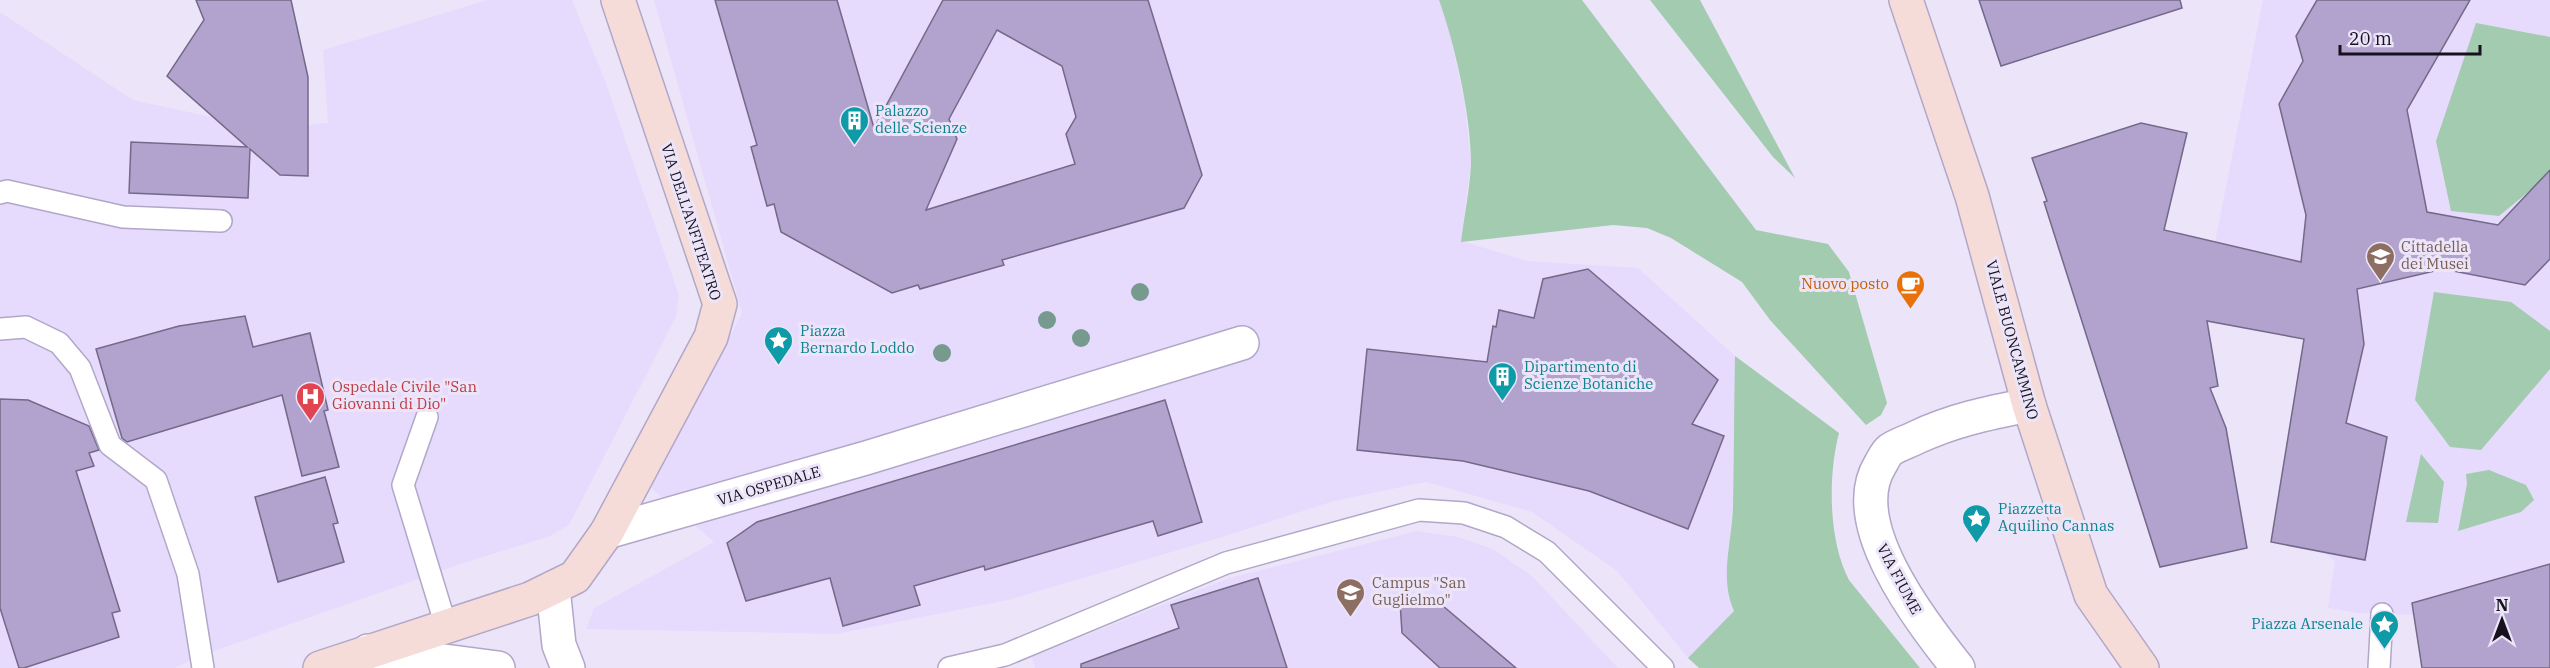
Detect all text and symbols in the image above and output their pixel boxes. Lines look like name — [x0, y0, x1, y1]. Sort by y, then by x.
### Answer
scale bar — [2340, 18, 2480, 56]
text: 20 m — [2349, 27, 2392, 50]
place label: Palazzo delle Scienze — [875, 101, 967, 137]
building icon: Palazzo delle Scienze — [838, 104, 870, 146]
street label: VIA DELL'ANFITEATRO — [657, 141, 726, 303]
place label: Cittadella dei Musei — [2401, 237, 2469, 273]
school or university icon: Cittadella dei Musei — [2364, 240, 2396, 282]
street label: VIALE BUONCAMMINO — [1982, 258, 2043, 422]
cafe icon: Nuovo posto — [1894, 268, 1926, 310]
place label: Nuovo posto — [1801, 274, 1889, 293]
place label: Piazza Bernardo Loddo — [800, 321, 914, 357]
place icon: Piazza Bernardo Loddo — [763, 324, 795, 366]
place label: Dipartimento di Scienze Botaniche — [1524, 357, 1653, 393]
building icon: Dipartimento di Scienze Botaniche — [1487, 360, 1519, 402]
place label: Ospedale Civile "San Giovanni di Dio" — [332, 377, 477, 413]
hospital icon: Ospedale Civile "San Giovanni di Dio" — [295, 380, 327, 422]
street label: VIA OSPEDALE — [715, 462, 823, 509]
place label: Piazzetta Aquilino Cannas — [1998, 499, 2114, 535]
place icon: Piazzetta Aquilino Cannas — [1961, 502, 1993, 544]
street label: VIA FIUME — [1873, 540, 1926, 617]
place label: Campus "San Guglielmo" — [1372, 573, 1467, 609]
school or university icon: Campus "San Guglielmo" — [1335, 576, 1367, 618]
north arrow — [2472, 590, 2532, 650]
text: N — [2496, 595, 2508, 615]
place icon: Piazza Arsenale — [2368, 608, 2400, 650]
place label: Piazza Arsenale — [2251, 614, 2363, 633]

